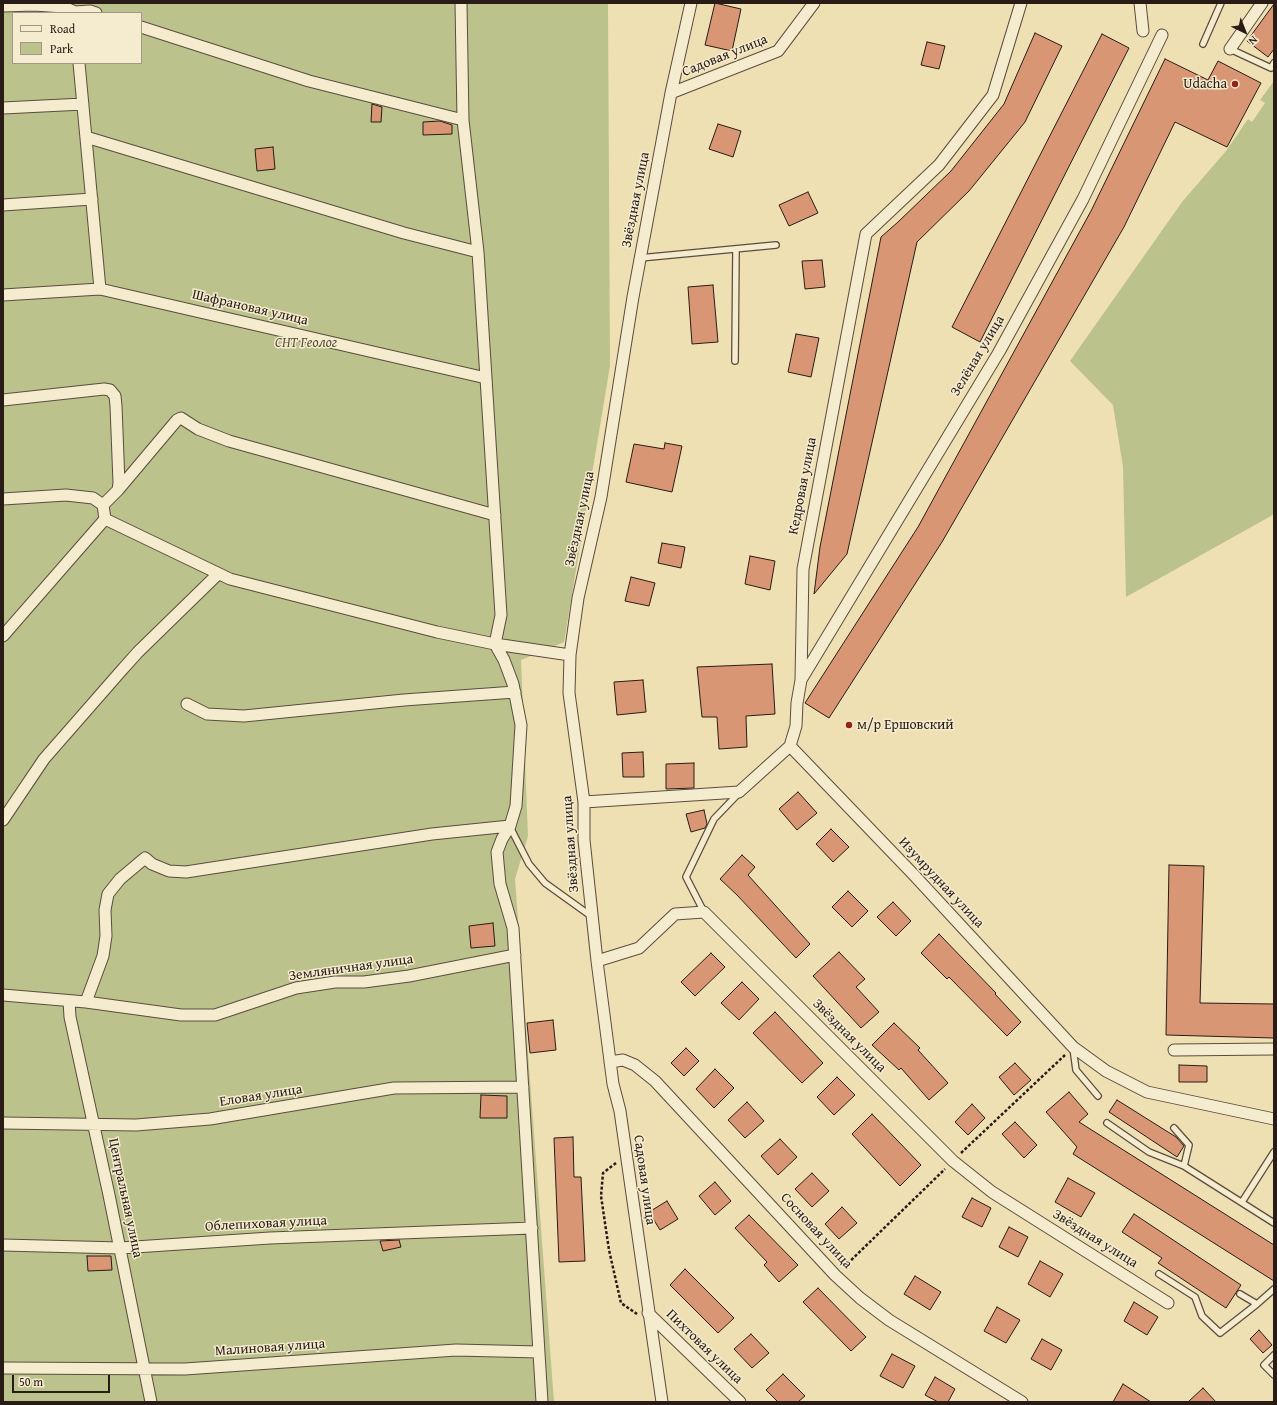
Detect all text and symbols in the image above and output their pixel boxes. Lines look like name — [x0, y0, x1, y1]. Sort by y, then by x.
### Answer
legend — [12, 12, 142, 64]
north arrow — [1225, 12, 1265, 52]
text: Road — [50, 20, 75, 37]
street label: Садовая улица — [680, 31, 770, 81]
text: N — [1245, 32, 1261, 49]
text: Park — [50, 40, 73, 57]
place label: Udacha — [1183, 76, 1227, 92]
marker: Udacha — [1230, 79, 1240, 89]
street label: Звёздная улица — [618, 151, 654, 249]
street label: Шафрановая улица — [190, 286, 310, 330]
street label: Зелёная улица — [947, 313, 1009, 399]
park label: СНТ Геолог — [275, 335, 337, 351]
street label: Кедровая улица — [785, 436, 821, 536]
street label: Звёздная улица — [562, 470, 598, 568]
place label: м/р Ершовский — [857, 717, 954, 733]
marker: м/р Ершовский — [844, 720, 854, 730]
street label: Звёздная улица — [559, 795, 583, 893]
street label: Изумрудная улица — [895, 834, 987, 932]
street label: Земляничная улица — [288, 951, 414, 985]
street label: Звёздная улица — [809, 996, 889, 1076]
street label: Еловая улица — [219, 1081, 303, 1111]
street label: Садовая улица — [629, 1134, 659, 1226]
street label: Центральная улица — [104, 1137, 146, 1259]
street label: Сосновая улица — [777, 1190, 855, 1272]
street label: Звёздная улица — [1049, 1206, 1141, 1272]
street label: Облепиховая улица — [205, 1212, 327, 1236]
street label: Пихтовая улица — [662, 1306, 746, 1388]
street label: Малиновая улица — [214, 1336, 326, 1360]
scale bar — [14, 1367, 112, 1393]
text: 50 m — [19, 1373, 43, 1390]

